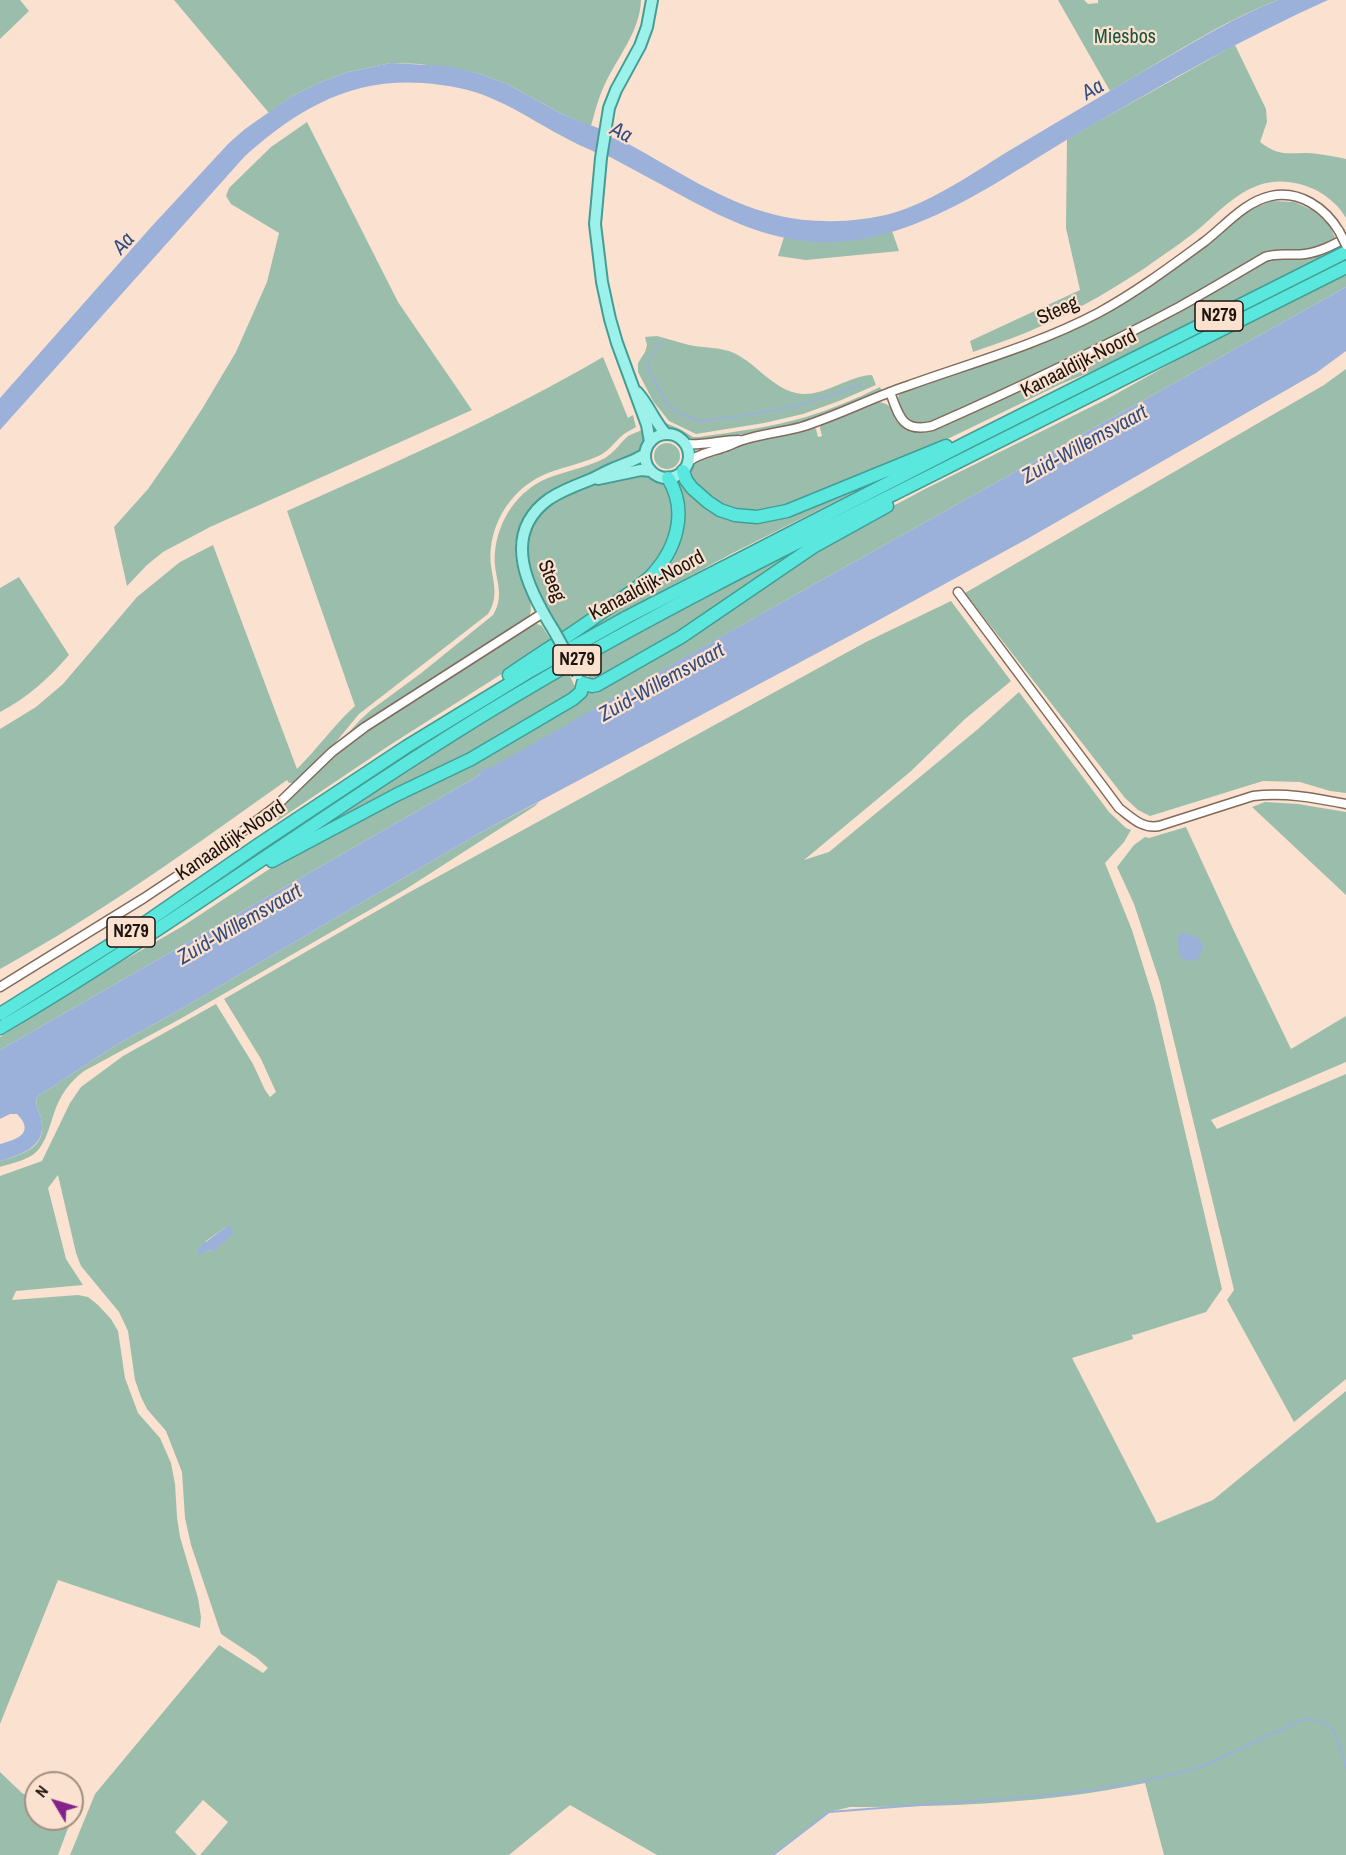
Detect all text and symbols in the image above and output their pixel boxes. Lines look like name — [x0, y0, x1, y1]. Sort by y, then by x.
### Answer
park label: Miesbos — [1094, 26, 1156, 50]
water label: Aa — [1078, 74, 1108, 106]
water label: Aa — [606, 117, 636, 149]
water label: Aa — [108, 228, 140, 260]
street label: Steeg — [1034, 291, 1082, 331]
road number: N279 — [1195, 301, 1243, 331]
street label: Kanaaldijk-Noord — [1017, 325, 1141, 403]
water label: Zuid-Willemsvaart — [1018, 400, 1152, 490]
street label: Kanaaldijk-Noord — [585, 546, 709, 626]
street label: Steeg — [532, 557, 570, 605]
water label: Zuid-Willemsvaart — [595, 638, 729, 728]
road number: N279 — [553, 645, 601, 675]
street label: Kanaaldijk-Noord — [172, 796, 290, 886]
water label: Zuid-Willemsvaart — [173, 879, 307, 971]
road number: N279 — [107, 917, 155, 947]
north arrow — [24, 1771, 84, 1831]
text: N — [30, 1781, 53, 1802]

